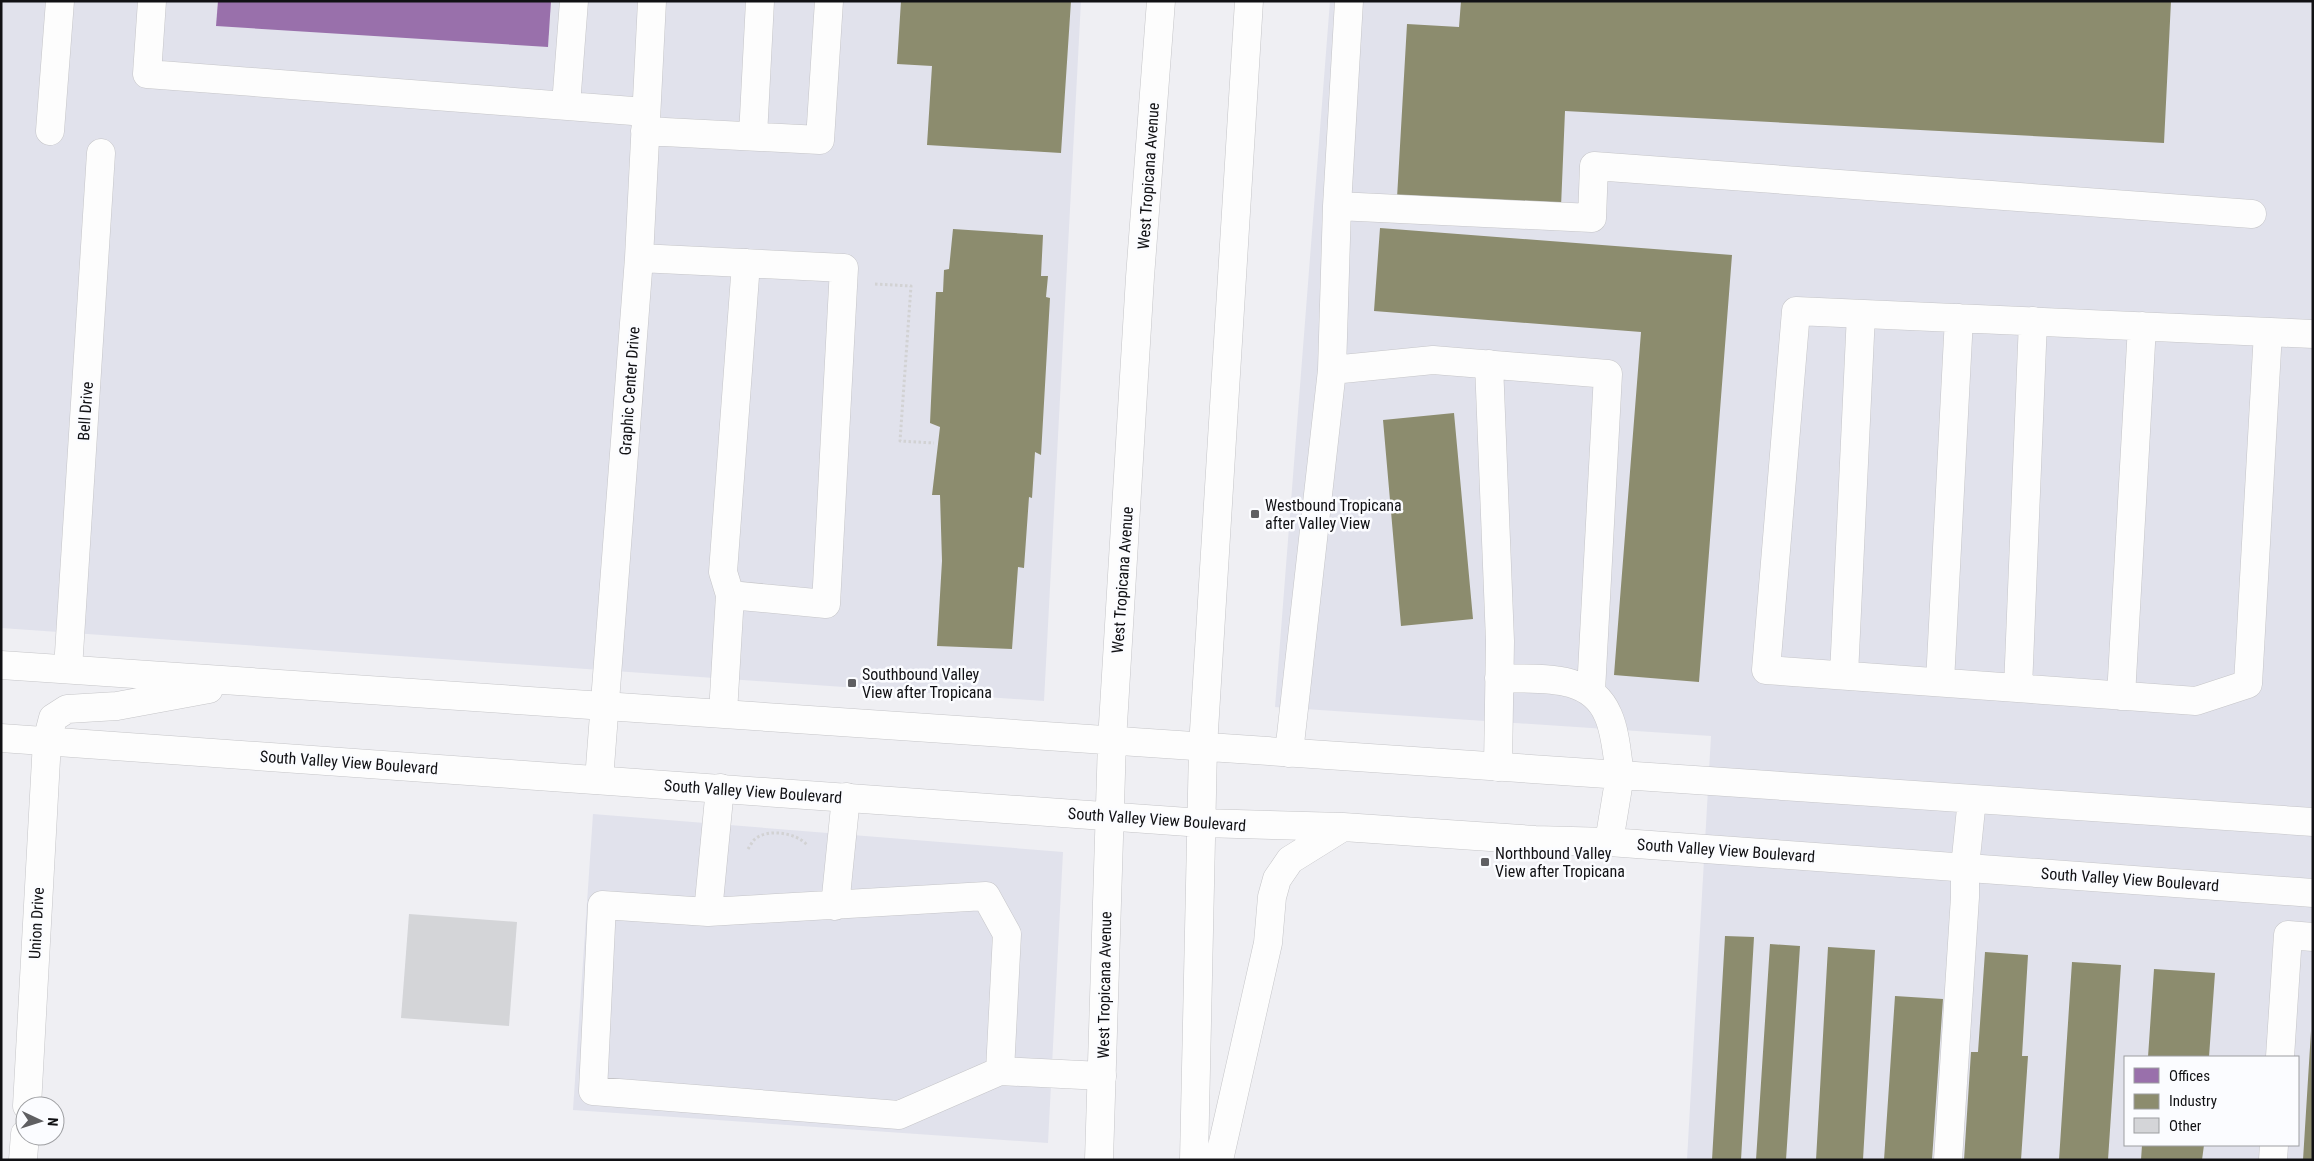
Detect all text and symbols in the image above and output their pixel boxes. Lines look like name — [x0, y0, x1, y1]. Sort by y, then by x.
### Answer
street label: West Tropicana Avenue — [1134, 102, 1163, 250]
street label: Graphic Center Drive — [616, 326, 643, 456]
street label: Bell Drive — [74, 381, 97, 441]
place label: Westbound Tropicana after Valley View — [1265, 496, 1402, 533]
street label: West Tropicana Avenue — [1108, 506, 1137, 654]
marker: Westbound Tropicana after Valley View — [1249, 508, 1261, 520]
place label: Southbound Valley View after Tropicana — [862, 665, 992, 702]
marker: Southbound Valley View after Tropicana — [846, 677, 858, 689]
street label: South Valley View Boulevard — [259, 747, 439, 778]
street label: South Valley View Boulevard — [663, 776, 843, 807]
street label: South Valley View Boulevard — [1067, 804, 1247, 835]
street label: South Valley View Boulevard — [1636, 835, 1816, 866]
place label: Northbound Valley View after Tropicana — [1495, 844, 1625, 881]
marker: Northbound Valley View after Tropicana — [1479, 856, 1491, 868]
street label: South Valley View Boulevard — [2040, 864, 2220, 895]
street label: Union Drive — [25, 887, 48, 959]
street label: West Tropicana Avenue — [1094, 911, 1115, 1059]
legend — [2124, 1056, 2299, 1146]
text: Offices — [2169, 1067, 2210, 1085]
text: Industry — [2169, 1092, 2217, 1110]
north arrow — [15, 1096, 65, 1146]
text: N — [45, 1117, 61, 1127]
text: Other — [2169, 1117, 2202, 1135]

